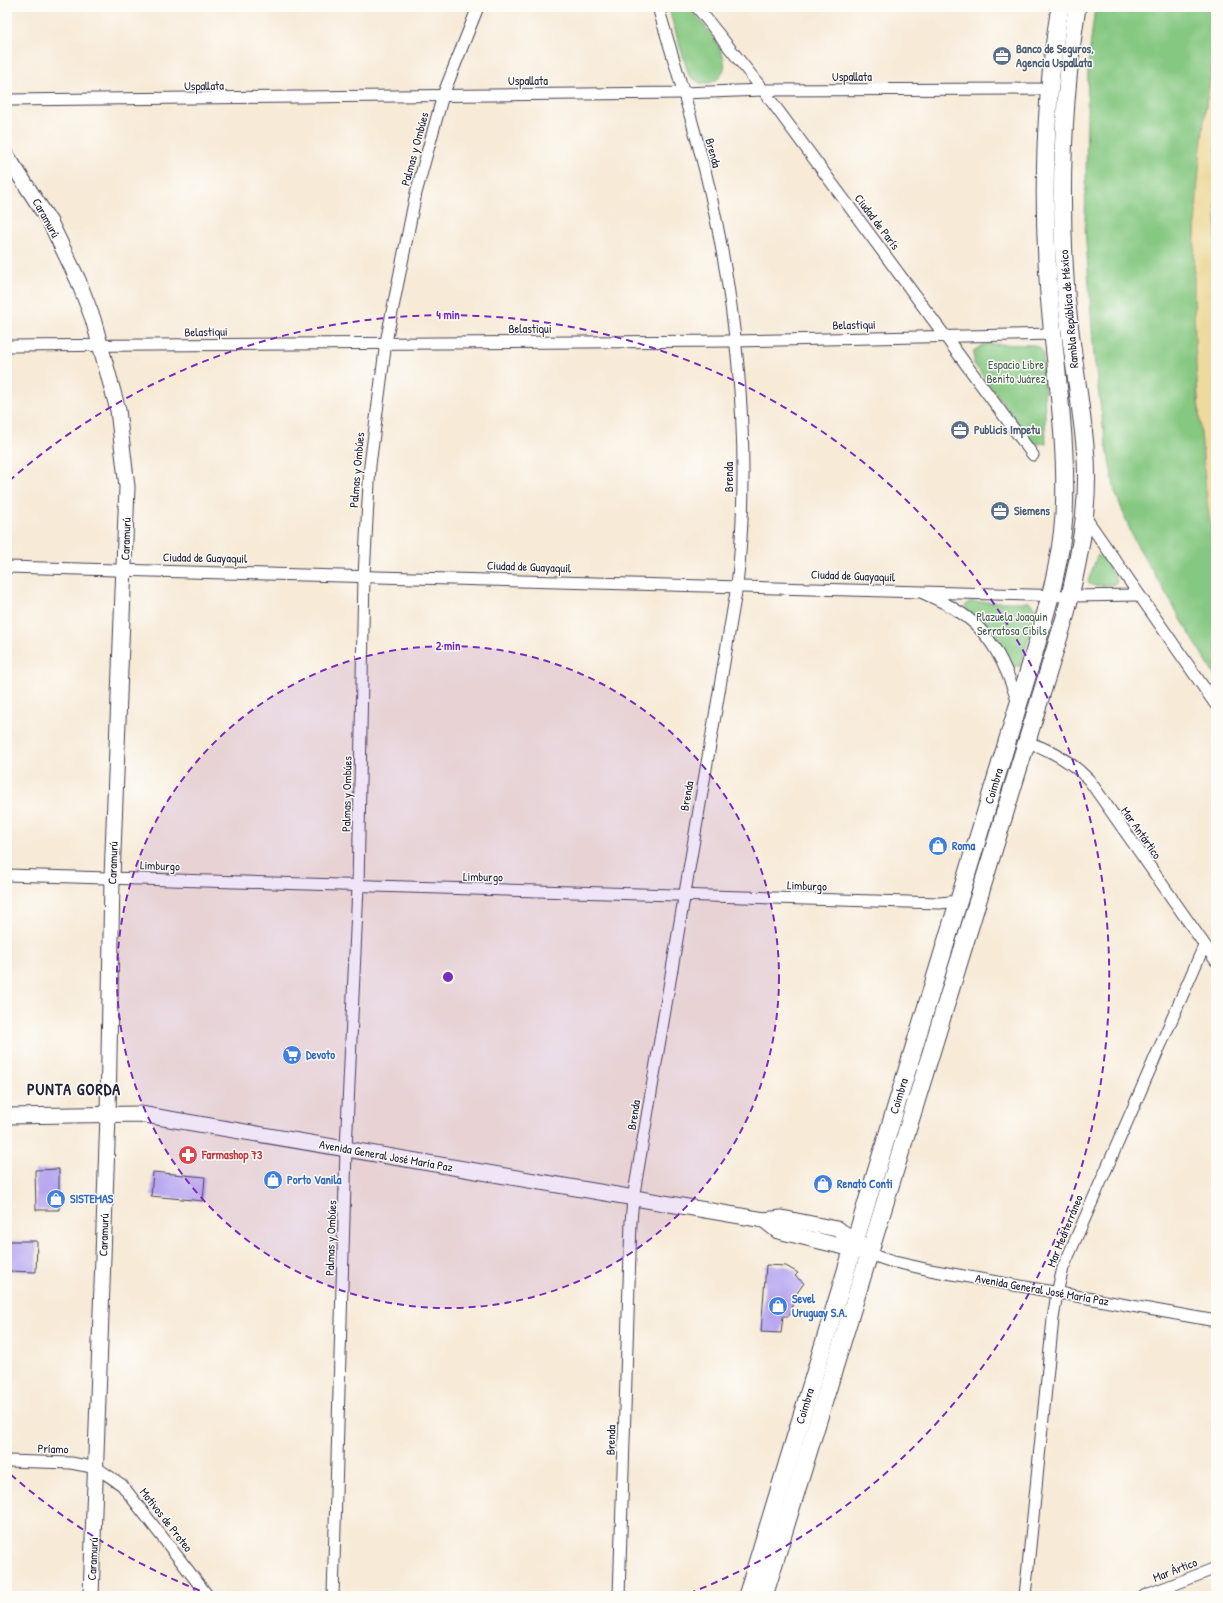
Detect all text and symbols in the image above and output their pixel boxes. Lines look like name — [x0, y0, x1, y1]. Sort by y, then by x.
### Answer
place label: Banco de Seguros, Agencia Uspallata — [1016, 40, 1094, 72]
office icon: Banco de Seguros, Agencia Uspallata — [991, 45, 1013, 67]
street label: Uspallata — [832, 68, 872, 85]
street label: Uspallata — [508, 72, 548, 89]
street label: Uspallata — [184, 77, 224, 94]
street label: Palmas y Ombúes — [397, 110, 433, 188]
street label: Brenda — [701, 136, 726, 170]
street label: Ciudad de París — [851, 190, 904, 253]
street label: Caramurú — [29, 195, 64, 241]
street label: Rambla República de México — [1055, 249, 1082, 369]
text: 4 min — [436, 306, 460, 323]
street label: Belastiqui — [832, 316, 876, 333]
street label: Belastiqui — [508, 320, 552, 337]
street label: Belastiqui — [184, 323, 228, 340]
park label: Espacio Libre Benito Juárez — [986, 356, 1046, 387]
office icon: Publicis Impetu — [949, 419, 971, 441]
place label: Publicis Impetu — [974, 421, 1040, 439]
street label: Palmas y Ombúes — [345, 431, 368, 508]
street label: Brenda — [720, 462, 737, 492]
office icon: Siemens — [989, 500, 1011, 522]
place label: Siemens — [1014, 502, 1050, 519]
street label: Caramurú — [116, 517, 135, 561]
street label: Ciudad de Guayaquil — [163, 548, 248, 567]
street label: Ciudad de Guayaquil — [487, 557, 572, 576]
street label: Ciudad de Guayaquil — [811, 566, 896, 585]
park label: Plazuela Joaquin Serratosa Cibils — [976, 608, 1048, 639]
text: 2 min — [436, 637, 461, 654]
street label: Palmas y Ombúes — [337, 756, 356, 832]
street label: Coimbra — [980, 766, 1007, 806]
street label: Brenda — [676, 779, 698, 812]
street label: Mar Antártico — [1117, 803, 1166, 862]
shop icon: Roma — [927, 835, 949, 857]
place label: Roma — [952, 837, 975, 854]
street label: Caramurú — [103, 841, 122, 885]
street label: Limburgo — [140, 856, 180, 875]
street label: Limburgo — [463, 868, 503, 885]
street label: Limburgo — [787, 876, 827, 895]
centre of rings — [441, 970, 455, 984]
supermarket icon: Devoto — [281, 1044, 303, 1066]
place label: Devoto — [306, 1046, 335, 1063]
street label: Coimbra — [885, 1076, 912, 1116]
district label: PUNTA GORDA — [27, 1078, 121, 1100]
street label: Brenda — [623, 1098, 644, 1131]
street label: Avenida General José María Paz — [318, 1135, 454, 1176]
pharmacy icon: Farmashop 73 — [177, 1144, 199, 1166]
place label: Farmashop 73 — [201, 1146, 263, 1164]
shop icon: Porto Vanila — [262, 1169, 284, 1191]
place label: Porto Vanila — [287, 1171, 342, 1188]
shop icon: Renato Conti — [812, 1173, 834, 1195]
place label: Renato Conti — [837, 1175, 893, 1192]
shop icon: SISTEMAS — [45, 1188, 67, 1210]
place label: SISTEMAS — [70, 1190, 114, 1207]
street label: Mar Mediterráneo — [1042, 1192, 1087, 1269]
street label: Palmas y Ombúes — [321, 1199, 340, 1276]
street label: Caramurú — [94, 1213, 113, 1257]
street label: Avenida General José María Paz — [974, 1269, 1110, 1310]
place label: Sevel Uruguay S.A. — [792, 1290, 848, 1322]
shop icon: Sevel Uruguay S.A. — [767, 1295, 789, 1317]
street label: Coimbra — [791, 1386, 818, 1426]
street label: Brenda — [601, 1424, 620, 1455]
street label: Príamo — [37, 1439, 69, 1458]
street label: Motivos de Proteo — [136, 1484, 197, 1555]
street label: Caramurú — [83, 1537, 102, 1581]
street label: Mar Ártico — [1150, 1553, 1199, 1586]

